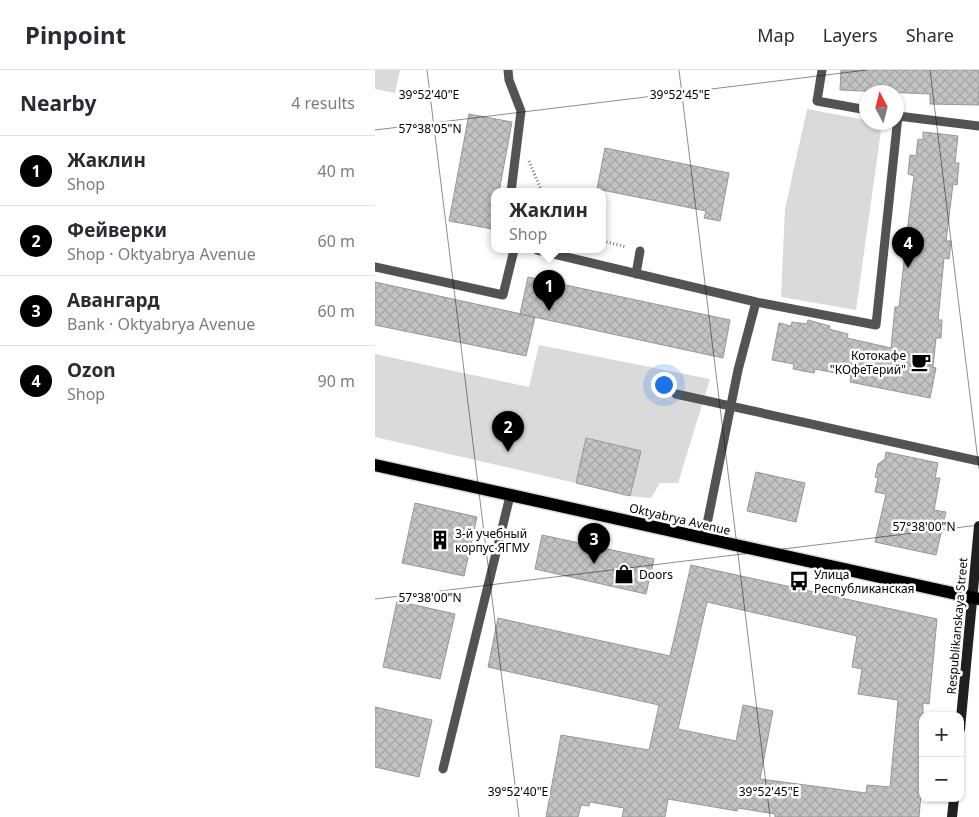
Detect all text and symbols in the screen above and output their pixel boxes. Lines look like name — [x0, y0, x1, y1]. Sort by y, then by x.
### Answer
text: Pinpoint — [25, 18, 126, 51]
text: Map — [757, 23, 795, 47]
text: Layers — [823, 23, 878, 47]
text: Share — [906, 23, 954, 47]
north arrow — [859, 85, 904, 130]
text: 39°52'40"E — [399, 86, 459, 103]
text: 39°52'45"E — [650, 86, 710, 103]
text: Nearby — [20, 89, 96, 117]
text: 4 results — [291, 92, 355, 114]
text: 57°38'05"N — [398, 120, 462, 137]
text: Жаклин — [67, 147, 146, 173]
text: 1 — [31, 160, 41, 182]
text: 40 m — [318, 160, 355, 182]
text: Shop — [67, 173, 105, 195]
popup — [491, 188, 606, 253]
text: Жаклин — [509, 197, 588, 223]
text: Фейверки — [67, 217, 167, 243]
text: Shop — [509, 223, 547, 245]
pin: 4 — [892, 227, 924, 268]
text: 2 — [31, 230, 41, 252]
text: 60 m — [318, 230, 355, 252]
text: Shop · Oktyabrya Avenue — [67, 243, 256, 265]
pin: 1 — [533, 270, 565, 311]
text: Авангард — [67, 287, 160, 313]
text: 3 — [31, 300, 41, 322]
text: 60 m — [318, 300, 355, 322]
text: Bank · Oktyabrya Avenue — [67, 313, 255, 335]
place label: Котокафе "КОфеТерий" — [830, 347, 906, 378]
cafe icon: Котокафе "КОфеТерий" — [910, 351, 932, 373]
text: Ozon — [67, 357, 116, 383]
text: 4 — [31, 370, 41, 392]
text: 90 m — [318, 370, 355, 392]
your location — [651, 372, 677, 398]
text: Shop — [67, 383, 105, 405]
pin: 2 — [492, 411, 524, 452]
street label: Oktyabrya Avenue — [628, 499, 733, 539]
text: 57°38'00"N — [892, 518, 956, 535]
pin: 3 — [578, 523, 610, 564]
place label: 3-й учебный корпус ЯГМУ — [455, 525, 530, 556]
building icon: 3-й учебный корпус ЯГМУ — [429, 529, 451, 551]
street label: Respublikanskaya Street — [943, 556, 972, 695]
shop icon: Doors — [613, 563, 635, 585]
place label: Doors — [639, 566, 673, 583]
place label: Улица Республиканская — [814, 566, 915, 597]
bus stop icon: Улица Республиканская — [788, 570, 810, 592]
text: 57°38'00"N — [398, 589, 462, 606]
map controls — [919, 712, 964, 802]
button: + — [919, 712, 964, 757]
button: − — [919, 757, 964, 802]
text: 39°52'40"E — [488, 783, 548, 800]
text: 39°52'45"E — [739, 783, 799, 800]

